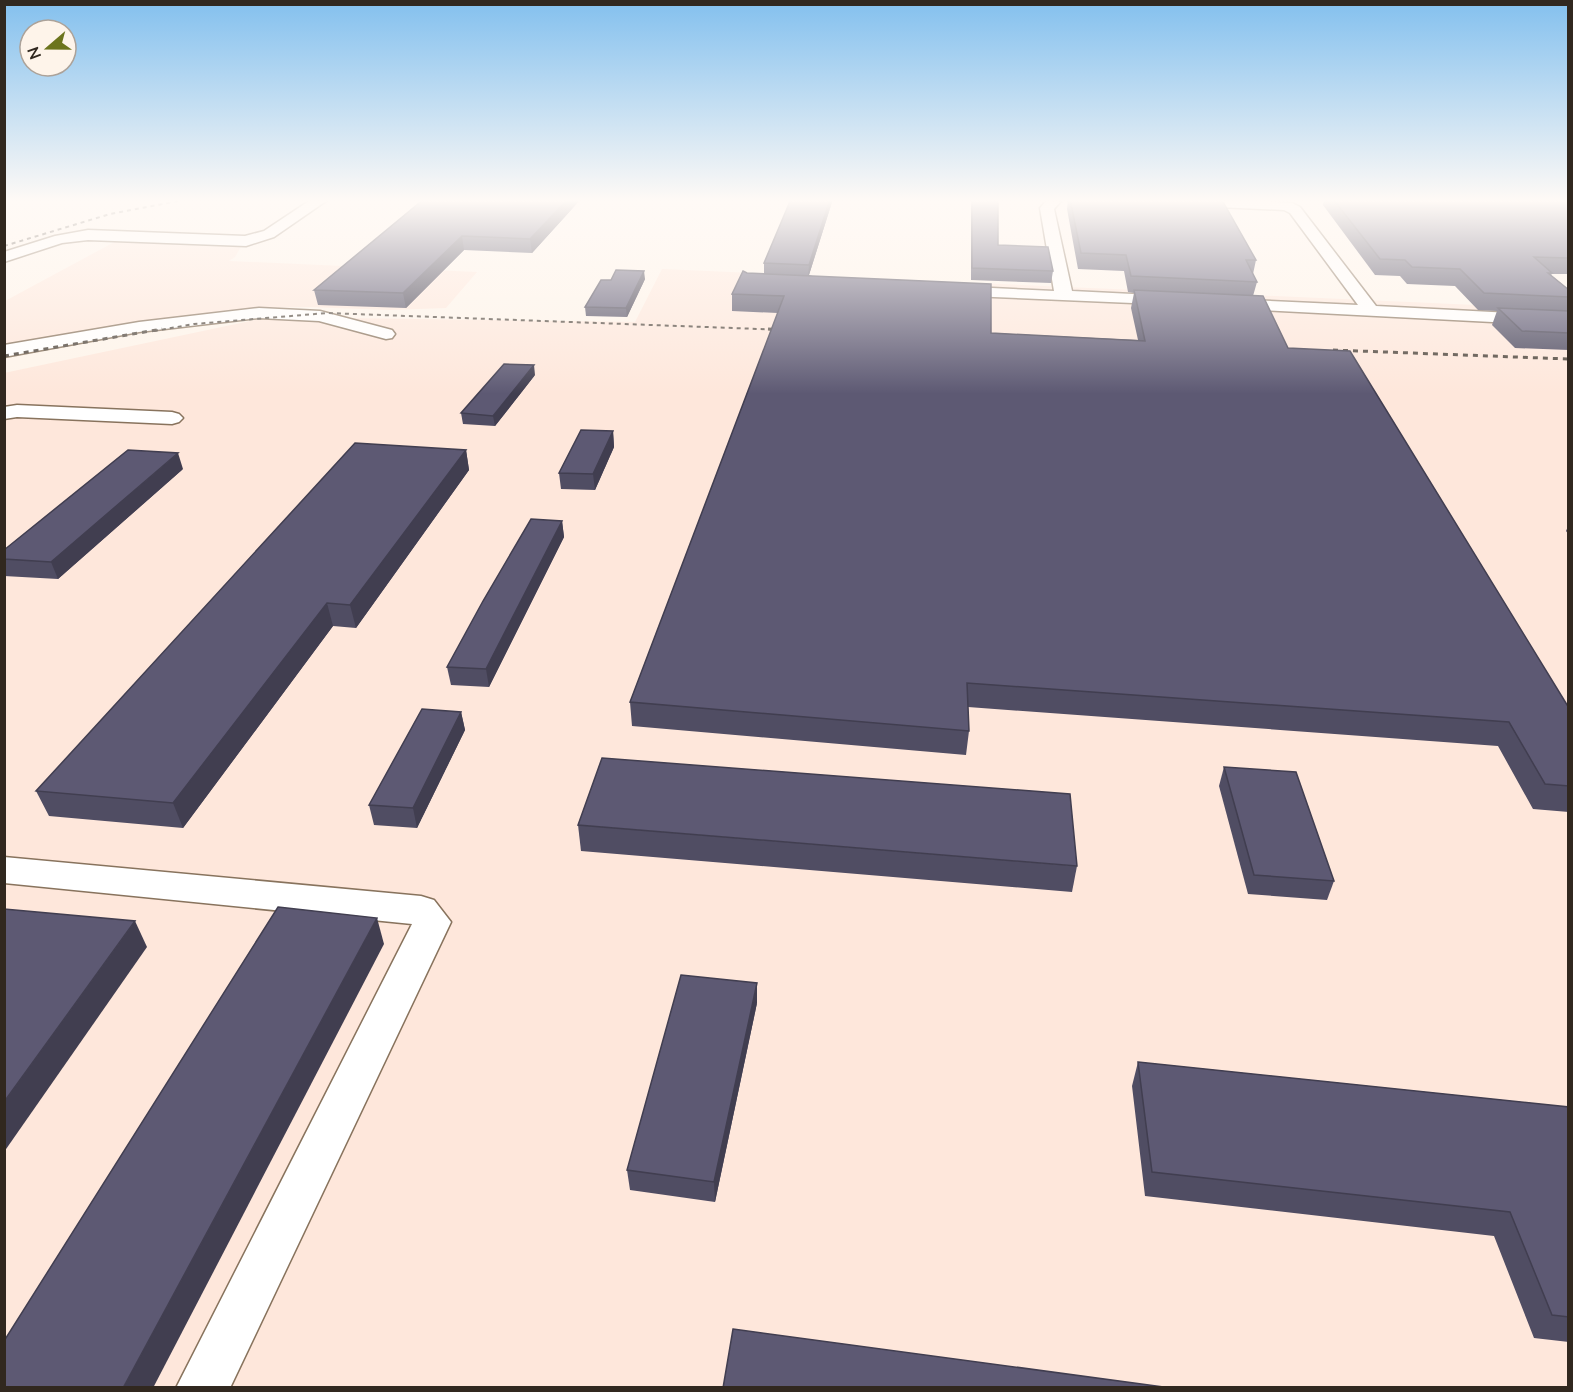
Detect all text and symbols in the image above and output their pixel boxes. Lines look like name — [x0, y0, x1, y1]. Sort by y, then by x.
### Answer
north arrow — [18, 18, 78, 78]
text: N — [22, 43, 47, 62]

